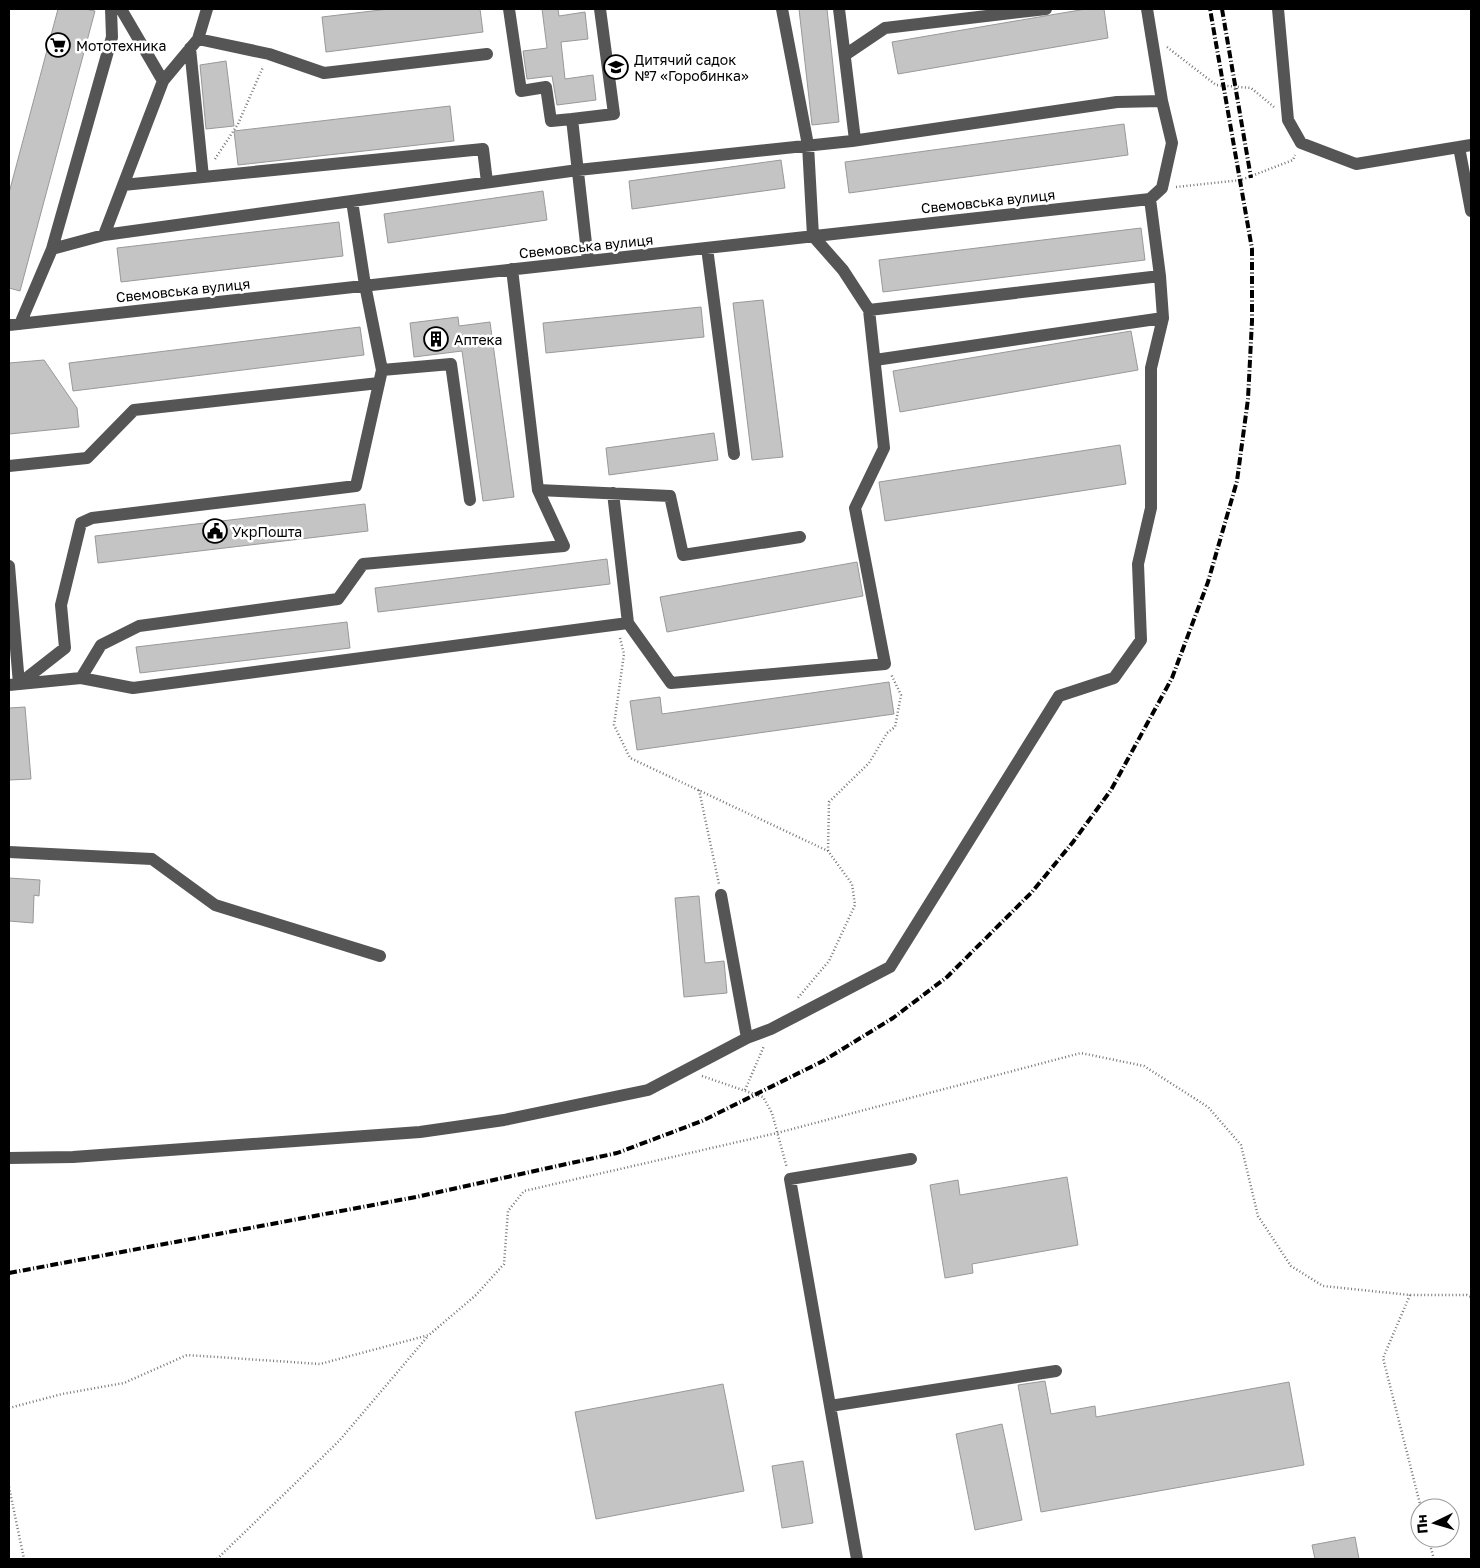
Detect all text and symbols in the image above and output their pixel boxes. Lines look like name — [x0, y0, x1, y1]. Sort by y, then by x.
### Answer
supermarket icon: Мототехника — [45, 32, 71, 58]
place label: Мототехника — [76, 37, 166, 54]
place label: Дитячий садок №7 «Горобинка» — [634, 51, 749, 84]
school or university icon: Дитячий садок №7 «Горобинка» — [603, 54, 629, 80]
street label: Свемовська вулиця — [920, 185, 1056, 217]
street label: Свемовська вулиця — [518, 230, 654, 262]
street label: Свемовська вулиця — [115, 274, 251, 306]
building icon: Аптека — [423, 326, 449, 352]
place label: Аптека — [454, 331, 502, 348]
public building icon: УкрПошта — [202, 518, 228, 544]
place label: УкрПошта — [232, 523, 302, 540]
north arrow — [1410, 1498, 1460, 1548]
text: Пн — [1412, 1514, 1431, 1534]

